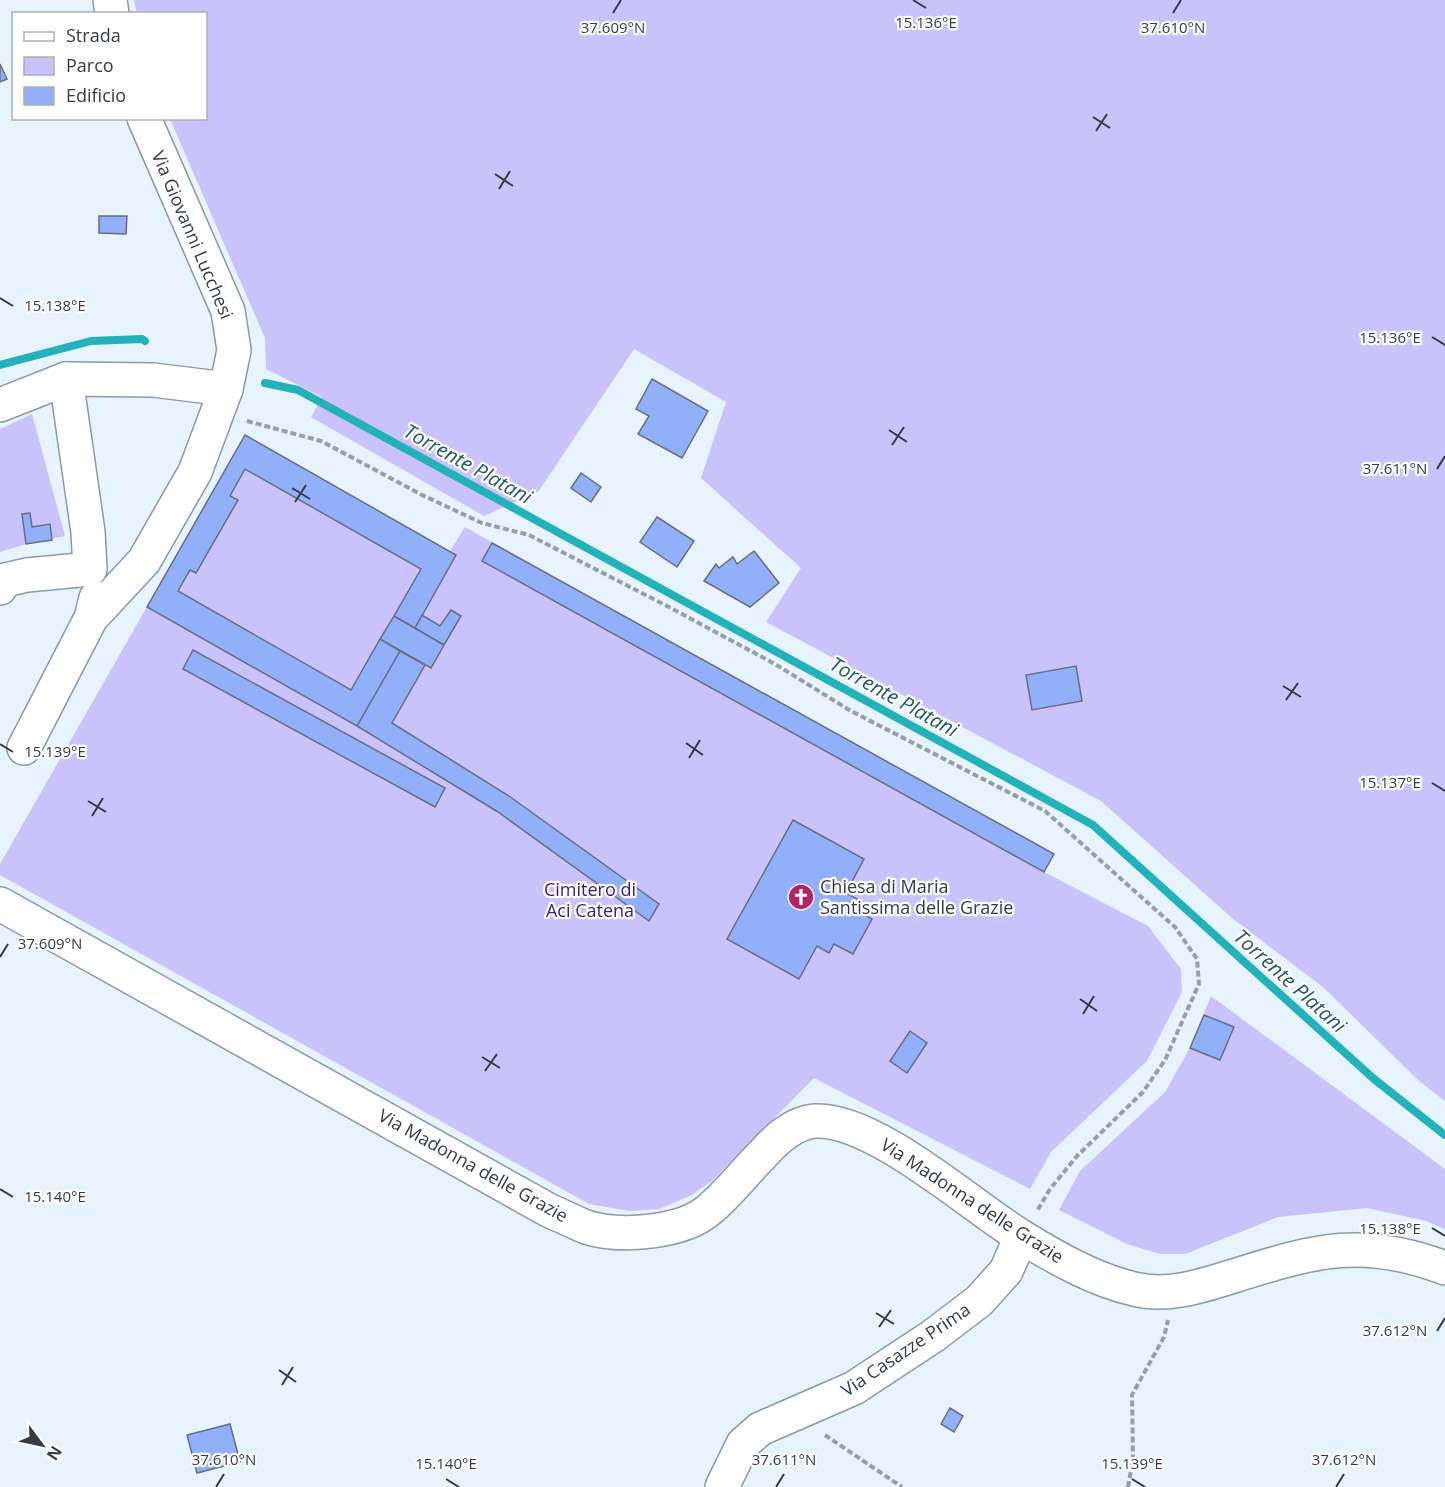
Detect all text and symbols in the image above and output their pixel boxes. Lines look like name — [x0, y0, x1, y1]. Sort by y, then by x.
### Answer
legend — [12, 12, 207, 120]
text: 15.136°E — [895, 12, 957, 32]
text: 37.609°N — [581, 17, 645, 37]
text: 37.610°N — [1141, 17, 1205, 37]
text: Strada — [66, 23, 121, 47]
text: Parco — [66, 53, 114, 77]
text: Edificio — [66, 83, 126, 107]
street label: Via Giovanni Lucchesi — [147, 147, 239, 322]
text: 15.138°E — [24, 295, 86, 315]
text: 15.136°E — [1359, 327, 1421, 347]
water label: Torrente Platani — [399, 417, 538, 510]
text: 37.611°N — [1363, 458, 1427, 478]
water label: Torrente Platani — [825, 650, 964, 743]
text: 15.139°E — [24, 741, 86, 761]
text: 15.137°E — [1359, 772, 1421, 792]
place label: Chiesa di Maria Santissima delle Grazie — [820, 874, 1013, 919]
park label: Cimitero di Aci Catena — [544, 877, 636, 922]
church icon: Chiesa di Maria Santissima delle Grazie — [786, 882, 816, 912]
water label: Torrente Platani — [1228, 923, 1353, 1039]
text: 37.609°N — [18, 933, 82, 953]
street label: Via Madonna delle Grazie — [374, 1103, 573, 1227]
street label: Via Madonna delle Grazie — [877, 1132, 1069, 1268]
text: 15.140°E — [24, 1186, 86, 1206]
text: 15.138°E — [1359, 1218, 1421, 1238]
street label: Via Casazze Prima — [836, 1297, 975, 1401]
text: 37.612°N — [1363, 1320, 1427, 1340]
north arrow — [12, 1415, 72, 1475]
text: N — [42, 1442, 67, 1465]
text: 37.610°N — [192, 1449, 256, 1469]
text: 37.611°N — [752, 1449, 816, 1469]
text: 37.612°N — [1312, 1449, 1376, 1469]
text: 15.140°E — [415, 1453, 477, 1473]
text: 15.139°E — [1101, 1453, 1163, 1473]

